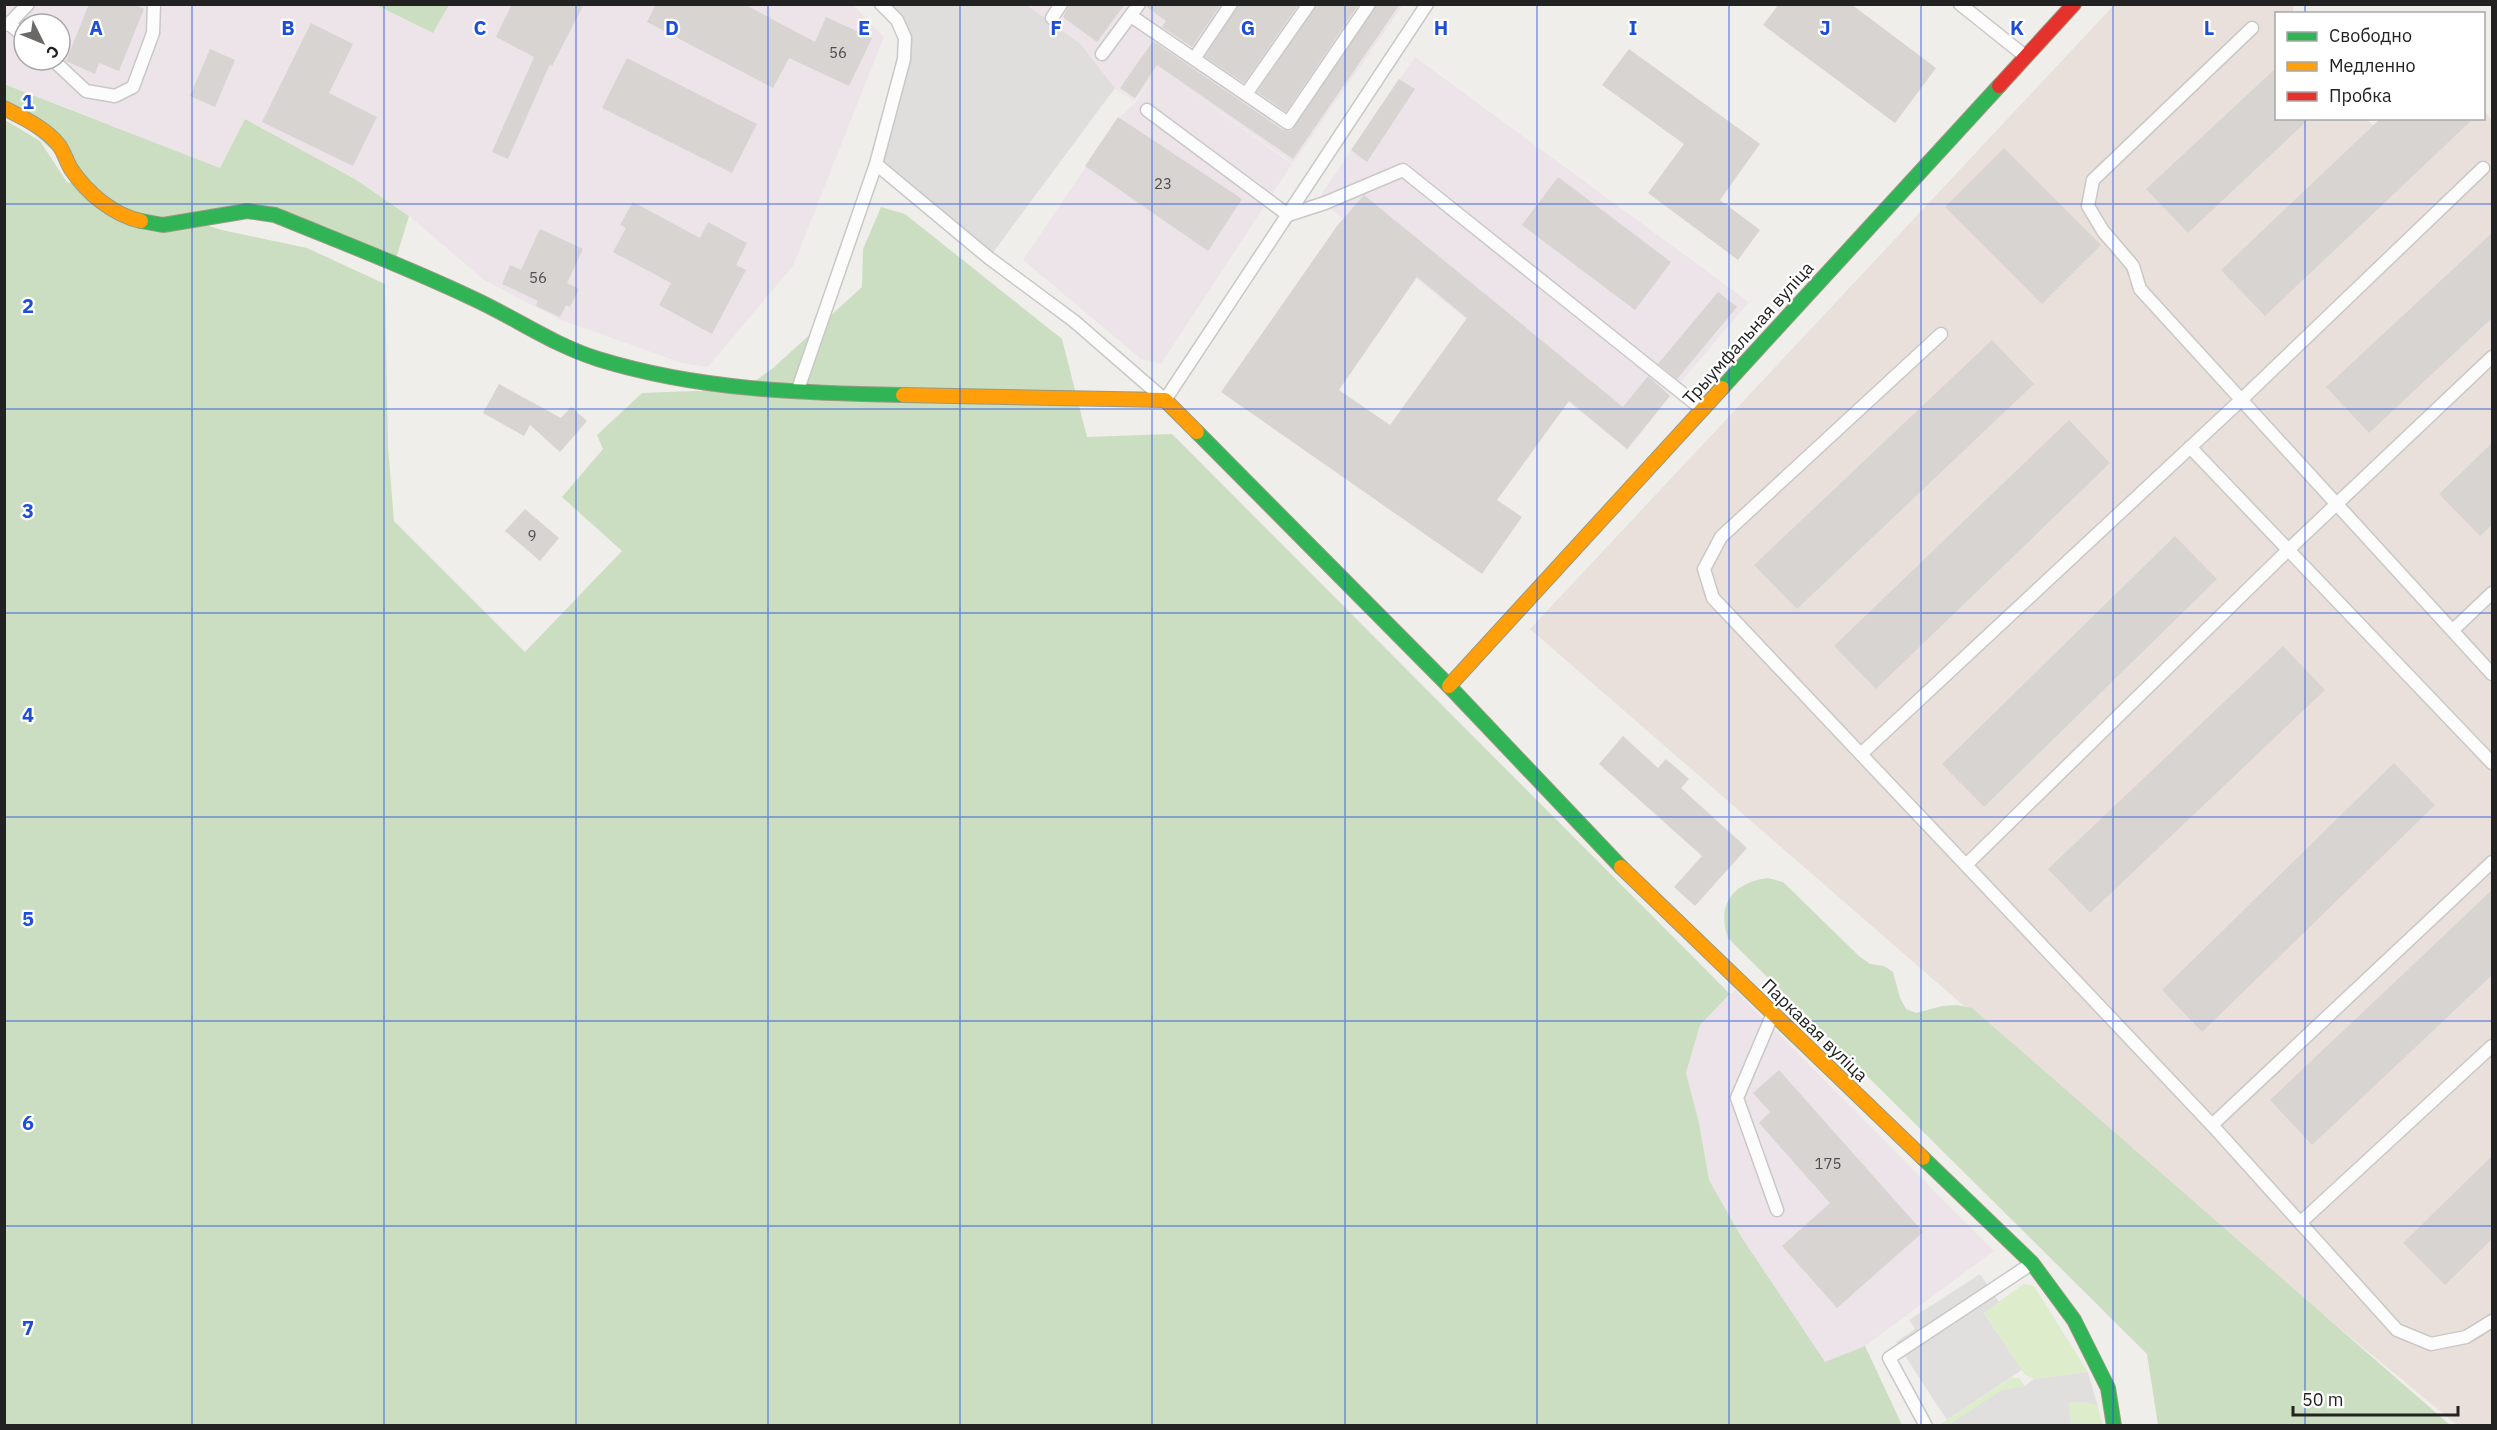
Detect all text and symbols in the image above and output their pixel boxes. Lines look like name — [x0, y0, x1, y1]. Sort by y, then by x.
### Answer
north arrow — [12, 12, 72, 72]
legend — [2275, 12, 2485, 120]
text: A — [89, 14, 103, 41]
text: B — [281, 14, 295, 41]
text: C — [473, 14, 487, 41]
text: D — [665, 14, 679, 41]
text: E — [858, 14, 870, 41]
text: F — [1050, 14, 1062, 41]
text: G — [1241, 14, 1255, 41]
text: H — [1434, 14, 1448, 41]
text: I — [1629, 14, 1637, 41]
text: J — [1819, 14, 1831, 41]
text: K — [2010, 14, 2024, 41]
text: L — [2204, 14, 2214, 41]
text: Свободно — [2329, 24, 2412, 47]
text: С — [42, 42, 64, 63]
house number: 56 — [829, 43, 847, 62]
text: Медленно — [2329, 54, 2416, 77]
text: Пробка — [2329, 84, 2392, 107]
text: 1 — [22, 88, 34, 115]
house number: 23 — [1154, 174, 1172, 193]
street label: Трыумфальная вуліца — [1678, 256, 1819, 409]
house number: 56 — [529, 268, 547, 287]
text: 2 — [22, 292, 34, 319]
text: 3 — [22, 497, 34, 524]
house number: 9 — [527, 526, 537, 545]
text: 4 — [22, 701, 34, 728]
text: 5 — [22, 905, 34, 932]
street label: Паркавая вуліца — [1757, 973, 1873, 1087]
text: 6 — [22, 1109, 34, 1136]
house number: 175 — [1814, 1154, 1842, 1173]
text: 7 — [22, 1314, 34, 1341]
scale bar — [2293, 1379, 2458, 1417]
text: 50 m — [2302, 1388, 2344, 1411]

